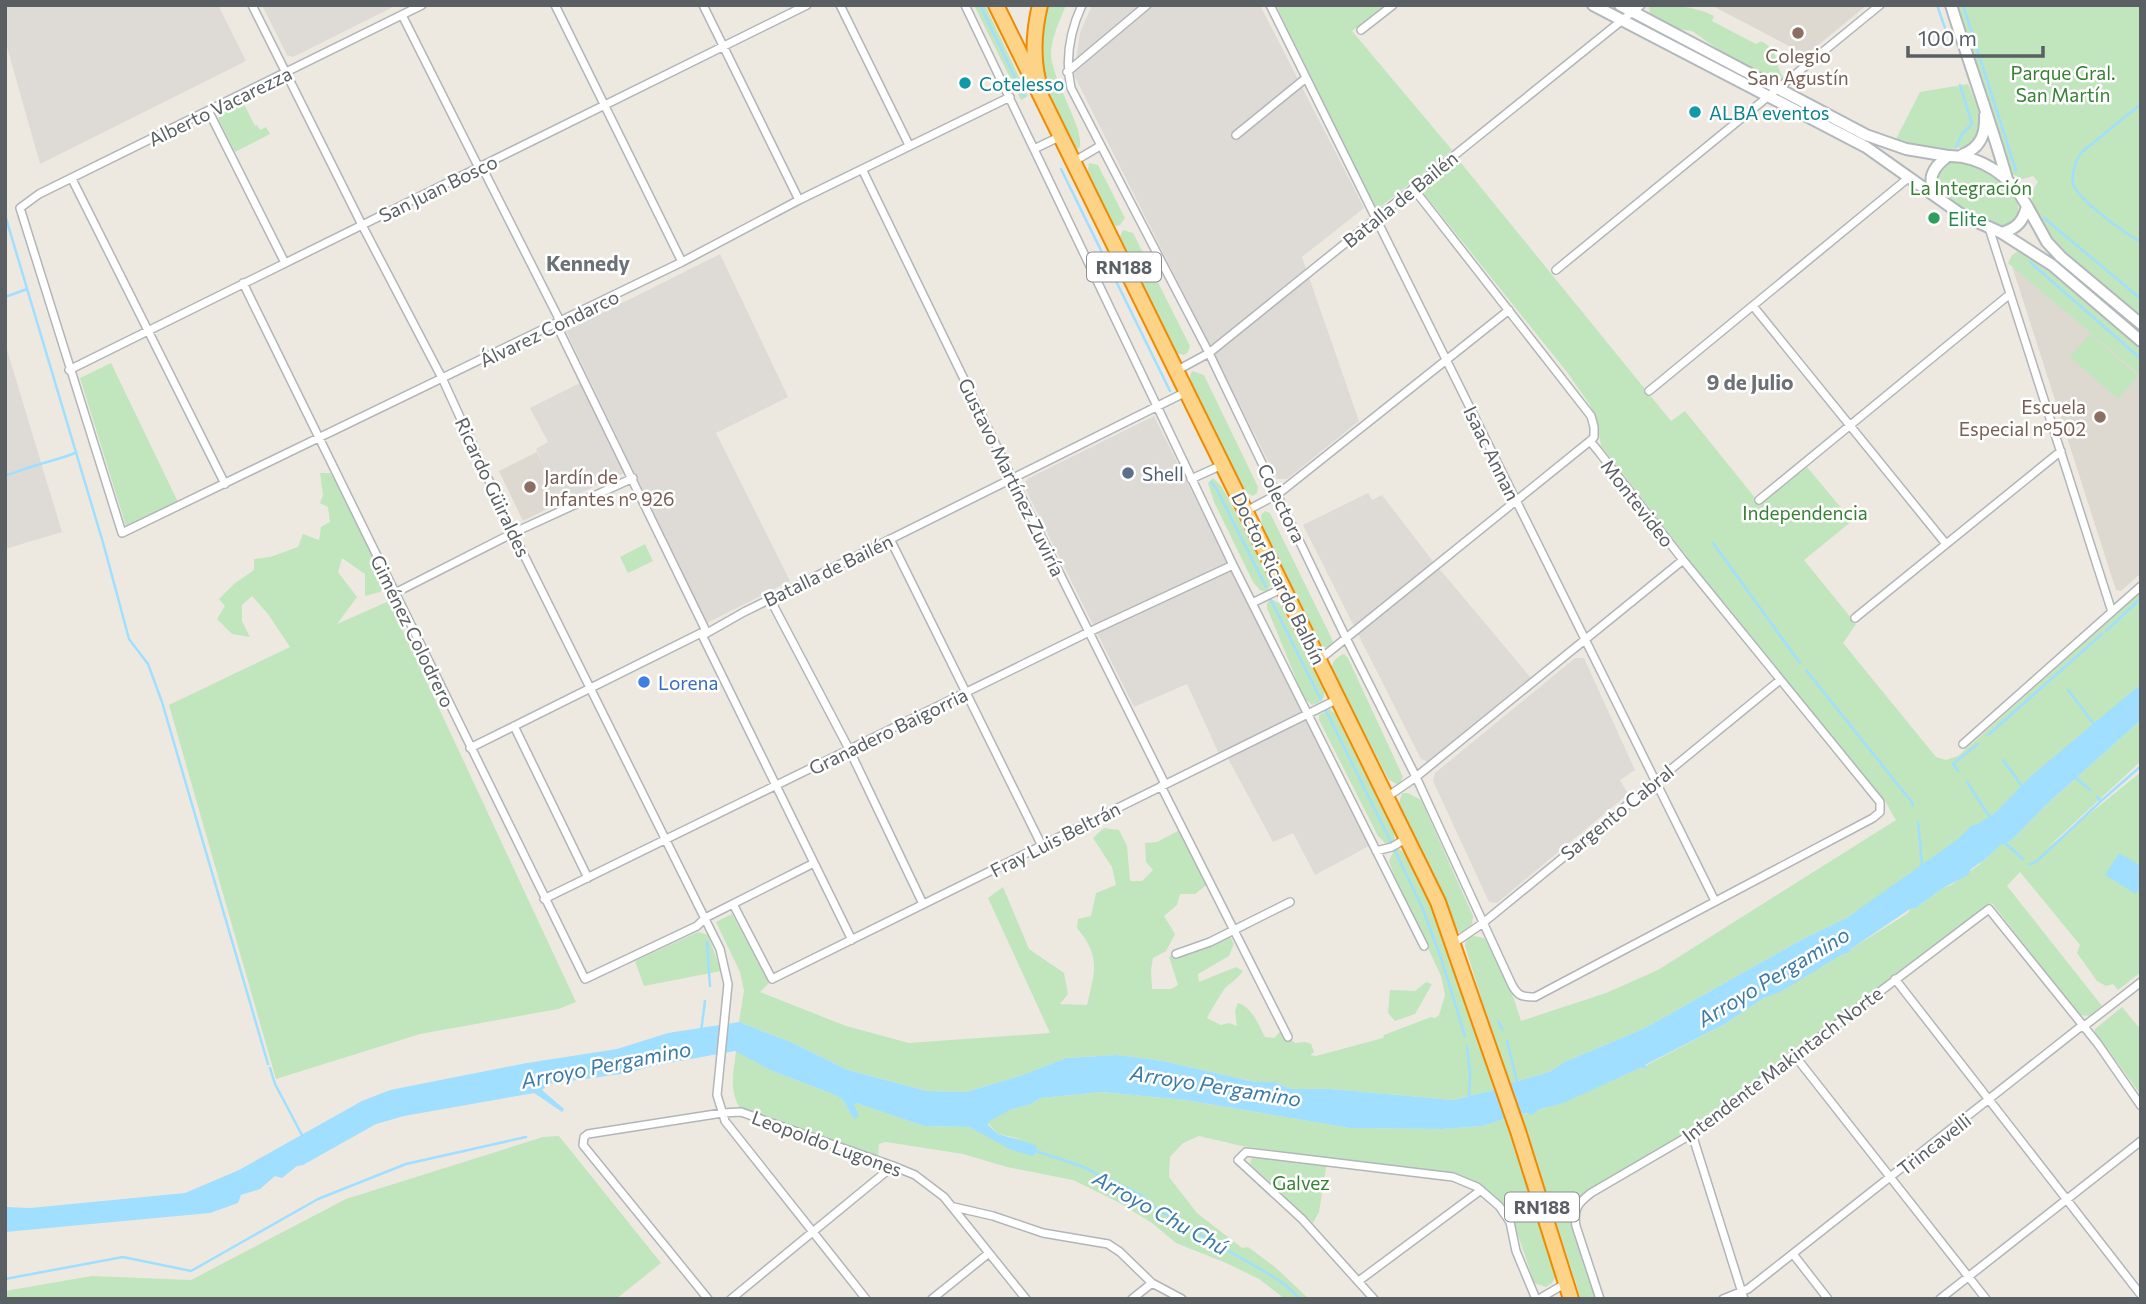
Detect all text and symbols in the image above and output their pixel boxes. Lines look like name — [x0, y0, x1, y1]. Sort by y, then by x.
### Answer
scale bar — [1908, 14, 2043, 58]
marker: Colegio San Agustín — [1790, 25, 1806, 41]
text: 100 m — [1918, 25, 1977, 50]
place label: Colegio San Agustín — [1747, 44, 1849, 89]
street label: Alberto Vacarezza — [144, 61, 296, 151]
park label: Parque Gral. San Martín — [2010, 61, 2116, 106]
place label: Cotelesso — [979, 72, 1064, 95]
marker: Cotelesso — [957, 75, 973, 91]
place label: ALBA eventos — [1709, 101, 1830, 124]
marker: ALBA eventos — [1687, 104, 1703, 120]
street label: Batalla de Bailén — [1338, 146, 1462, 252]
street label: San Juan Bosco — [375, 149, 501, 227]
park label: La Integración — [1910, 176, 2032, 199]
place label: Elite — [1948, 207, 1987, 230]
marker: Elite — [1926, 210, 1942, 226]
district label: Kennedy — [546, 250, 630, 275]
road number: RN188 — [1087, 253, 1161, 282]
street label: Álvarez Condarco — [476, 284, 622, 372]
district label: 9 de Julio — [1706, 369, 1794, 394]
street label: Gustavo Martínez Zuviría — [954, 374, 1070, 580]
place label: Escuela Especial n°502 — [1959, 395, 2086, 440]
street label: Isaac Annan — [1459, 402, 1525, 504]
marker: Escuela Especial n°502 — [2092, 409, 2108, 425]
street label: Ricardo Güiraldes — [451, 414, 535, 560]
street label: Montevideo — [1597, 455, 1679, 551]
street label: Colectora — [1253, 460, 1311, 546]
place label: Shell — [1142, 462, 1184, 485]
place label: Jardín de Infantes nº 926 — [544, 465, 675, 510]
marker: Shell — [1120, 465, 1136, 481]
marker: Jardín de Infantes nº 926 — [522, 479, 538, 495]
street label: Doctor Ricardo Balbín — [1227, 488, 1331, 668]
park label: Independencia — [1742, 501, 1868, 524]
street label: Batalla de Bailén — [760, 529, 896, 611]
street label: Giménez Colodrero — [366, 551, 460, 711]
place label: Lorena — [658, 671, 718, 694]
marker: Lorena — [636, 674, 652, 690]
street label: Granadero Baigorria — [805, 683, 971, 779]
street label: Sargento Cabral — [1556, 759, 1678, 865]
street label: Fray Luis Beltrán — [986, 796, 1124, 882]
water label: Arroyo Pergamino — [1692, 921, 1853, 1032]
street label: Intendente Makintach Norte — [1677, 981, 1887, 1147]
water label: Arroyo Pergamino — [518, 1035, 693, 1093]
water label: Arroyo Pergamino — [1128, 1059, 1303, 1111]
street label: Leopoldo Lugones — [749, 1105, 905, 1181]
street label: Trincavelli — [1893, 1108, 1975, 1180]
water label: Arroyo Chu Chú — [1088, 1164, 1233, 1259]
park label: Galvez — [1272, 1171, 1330, 1194]
road number: RN188 — [1505, 1192, 1579, 1222]

